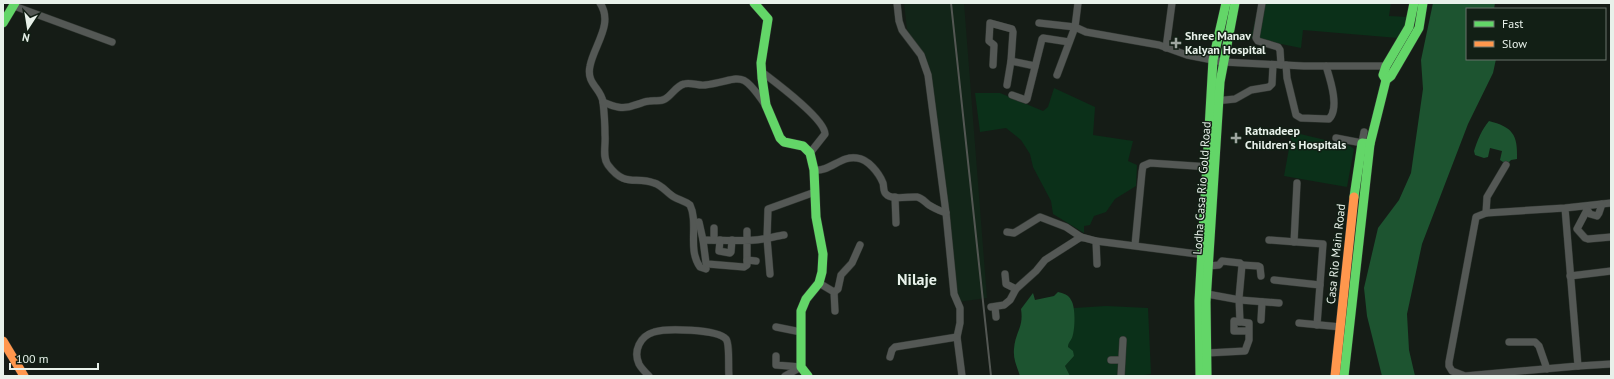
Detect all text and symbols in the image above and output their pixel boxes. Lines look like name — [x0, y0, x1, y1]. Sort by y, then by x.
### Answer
north arrow — [8, 8, 48, 48]
legend — [1466, 8, 1606, 60]
text: Fast — [1502, 16, 1523, 31]
place label: Shree Manav Kalyan Hospital — [1185, 28, 1266, 57]
text: N — [21, 30, 31, 45]
text: Slow — [1502, 36, 1527, 51]
marker: Shree Manav Kalyan Hospital — [1170, 37, 1182, 49]
street label: Lodha Casa Rio Gold Road — [1189, 121, 1214, 255]
place label: Ratnadeep Children's Hospitals — [1245, 123, 1346, 152]
marker: Ratnadeep Children's Hospitals — [1230, 132, 1242, 144]
street label: Casa Rio Main Road — [1323, 203, 1348, 305]
district label: Nilaje — [897, 269, 937, 289]
scale bar — [10, 345, 98, 371]
text: 100 m — [16, 351, 49, 366]

